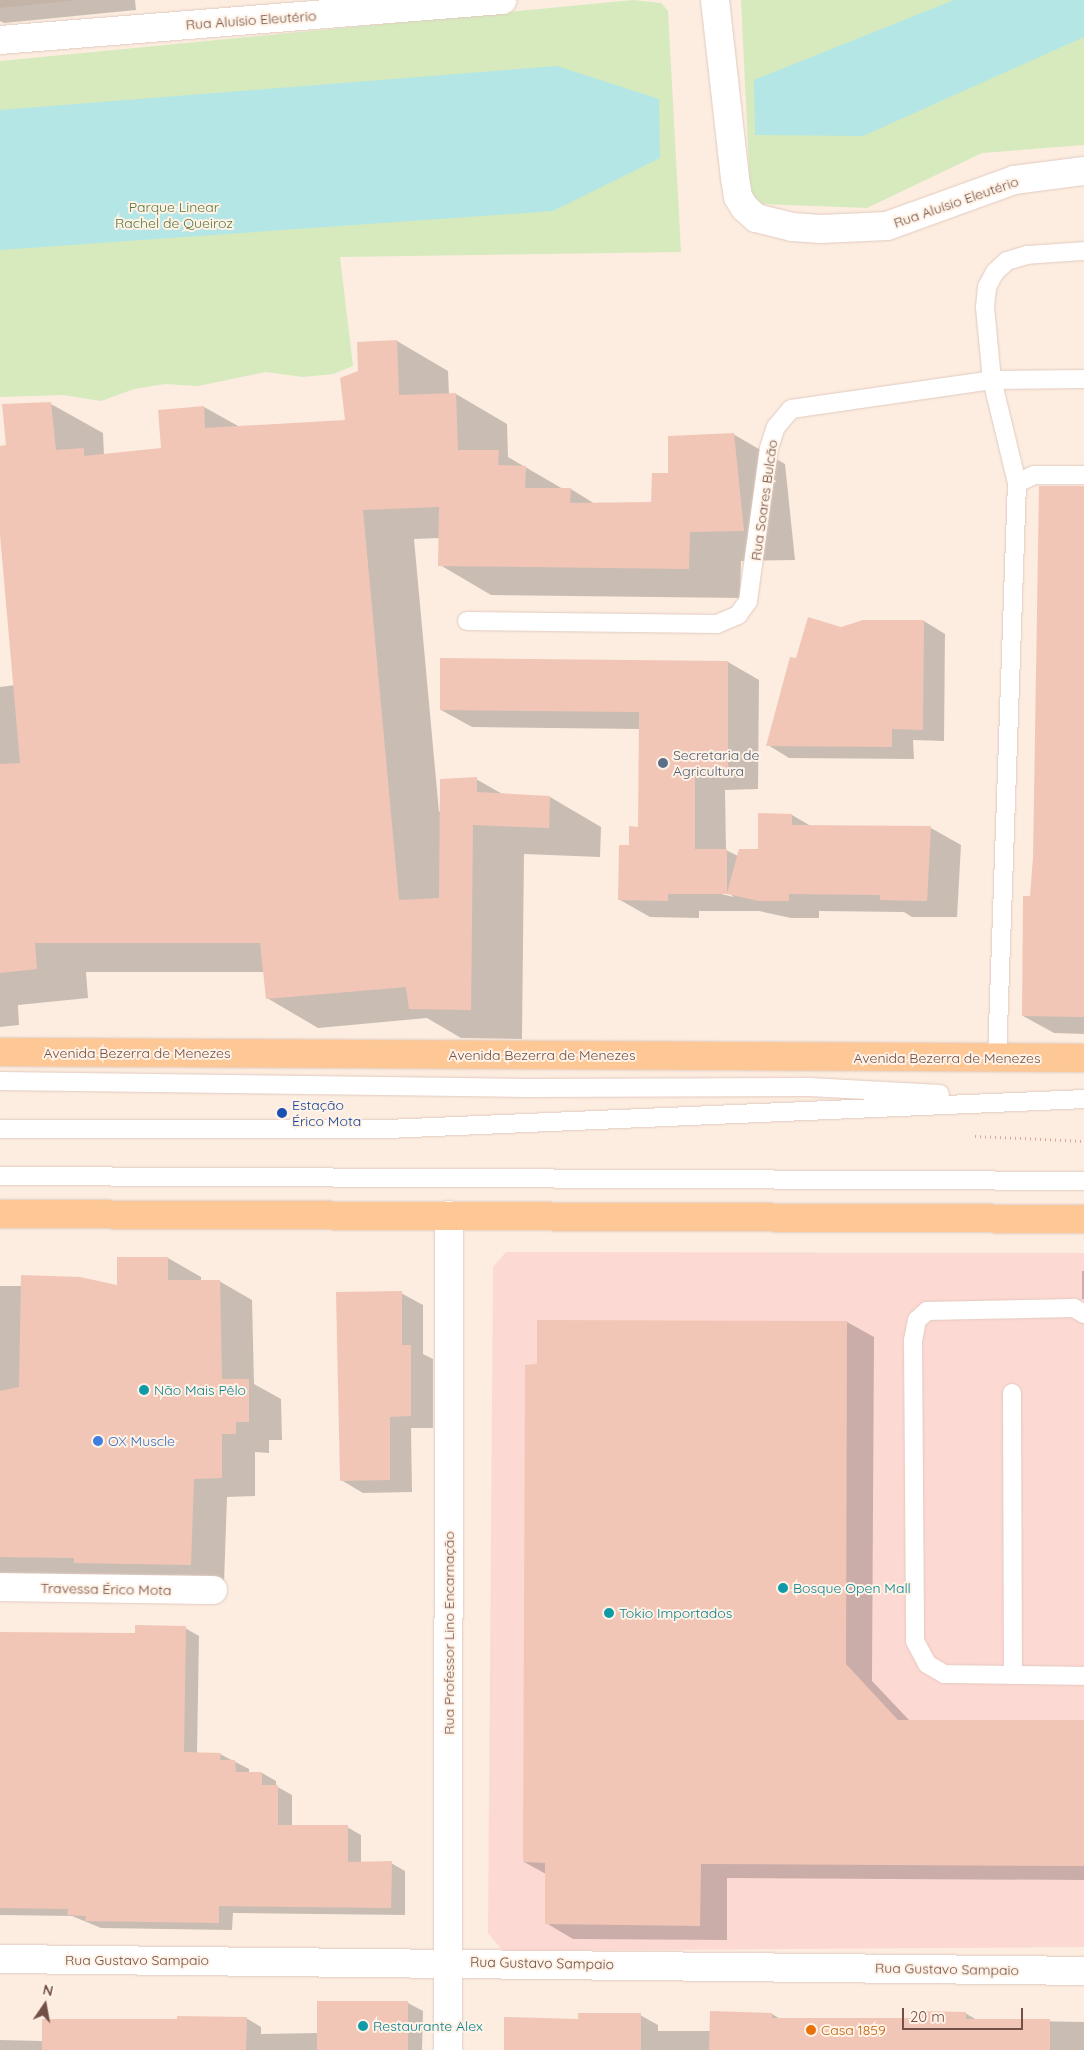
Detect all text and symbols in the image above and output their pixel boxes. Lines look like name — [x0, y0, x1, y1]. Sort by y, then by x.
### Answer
street label: Rua Aluísio Eleutério — [185, 7, 317, 33]
street label: Rua Aluísio Eleutério — [891, 173, 1021, 231]
park label: Parque Linear Rachel de Queiroz — [115, 199, 233, 232]
street label: Rua Soares Bulcão — [747, 438, 781, 562]
place label: Secretaria de Agricultura — [673, 747, 759, 780]
marker: Secretaria de Agricultura — [657, 757, 669, 769]
street label: Avenida Bezerra de Menezes — [44, 1045, 230, 1061]
street label: Avenida Bezerra de Menezes — [449, 1047, 635, 1063]
street label: Avenida Bezerra de Menezes — [854, 1050, 1040, 1066]
place label: Estação Érico Mota — [292, 1097, 361, 1130]
marker: Estação Érico Mota — [276, 1107, 288, 1119]
place label: Não Mais Pêlo — [154, 1382, 246, 1398]
marker: Não Mais Pêlo — [138, 1384, 150, 1396]
place label: OX Muscle — [108, 1433, 175, 1449]
marker: OX Muscle — [92, 1435, 104, 1447]
street label: Rua Professor Lino Encarnação — [441, 1531, 457, 1735]
street label: Travessa Érico Mota — [40, 1579, 172, 1599]
place label: Bosque Open Mall — [793, 1580, 911, 1596]
marker: Bosque Open Mall — [777, 1582, 789, 1594]
place label: Tokio Importados — [619, 1605, 732, 1621]
marker: Tokio Importados — [603, 1607, 615, 1619]
street label: Rua Gustavo Sampaio — [65, 1952, 209, 1968]
street label: Rua Gustavo Sampaio — [470, 1953, 614, 1973]
street label: Rua Gustavo Sampaio — [875, 1959, 1019, 1979]
north arrow — [20, 1980, 70, 2030]
text: N — [41, 1980, 55, 2000]
scale bar — [904, 1998, 1025, 2030]
text: 20 m — [910, 2007, 945, 2026]
place label: Restaurante Alex — [373, 2018, 483, 2034]
marker: Restaurante Alex — [357, 2020, 369, 2032]
place label: Casa 1859 — [821, 2022, 886, 2038]
marker: Casa 1859 — [805, 2024, 817, 2036]

